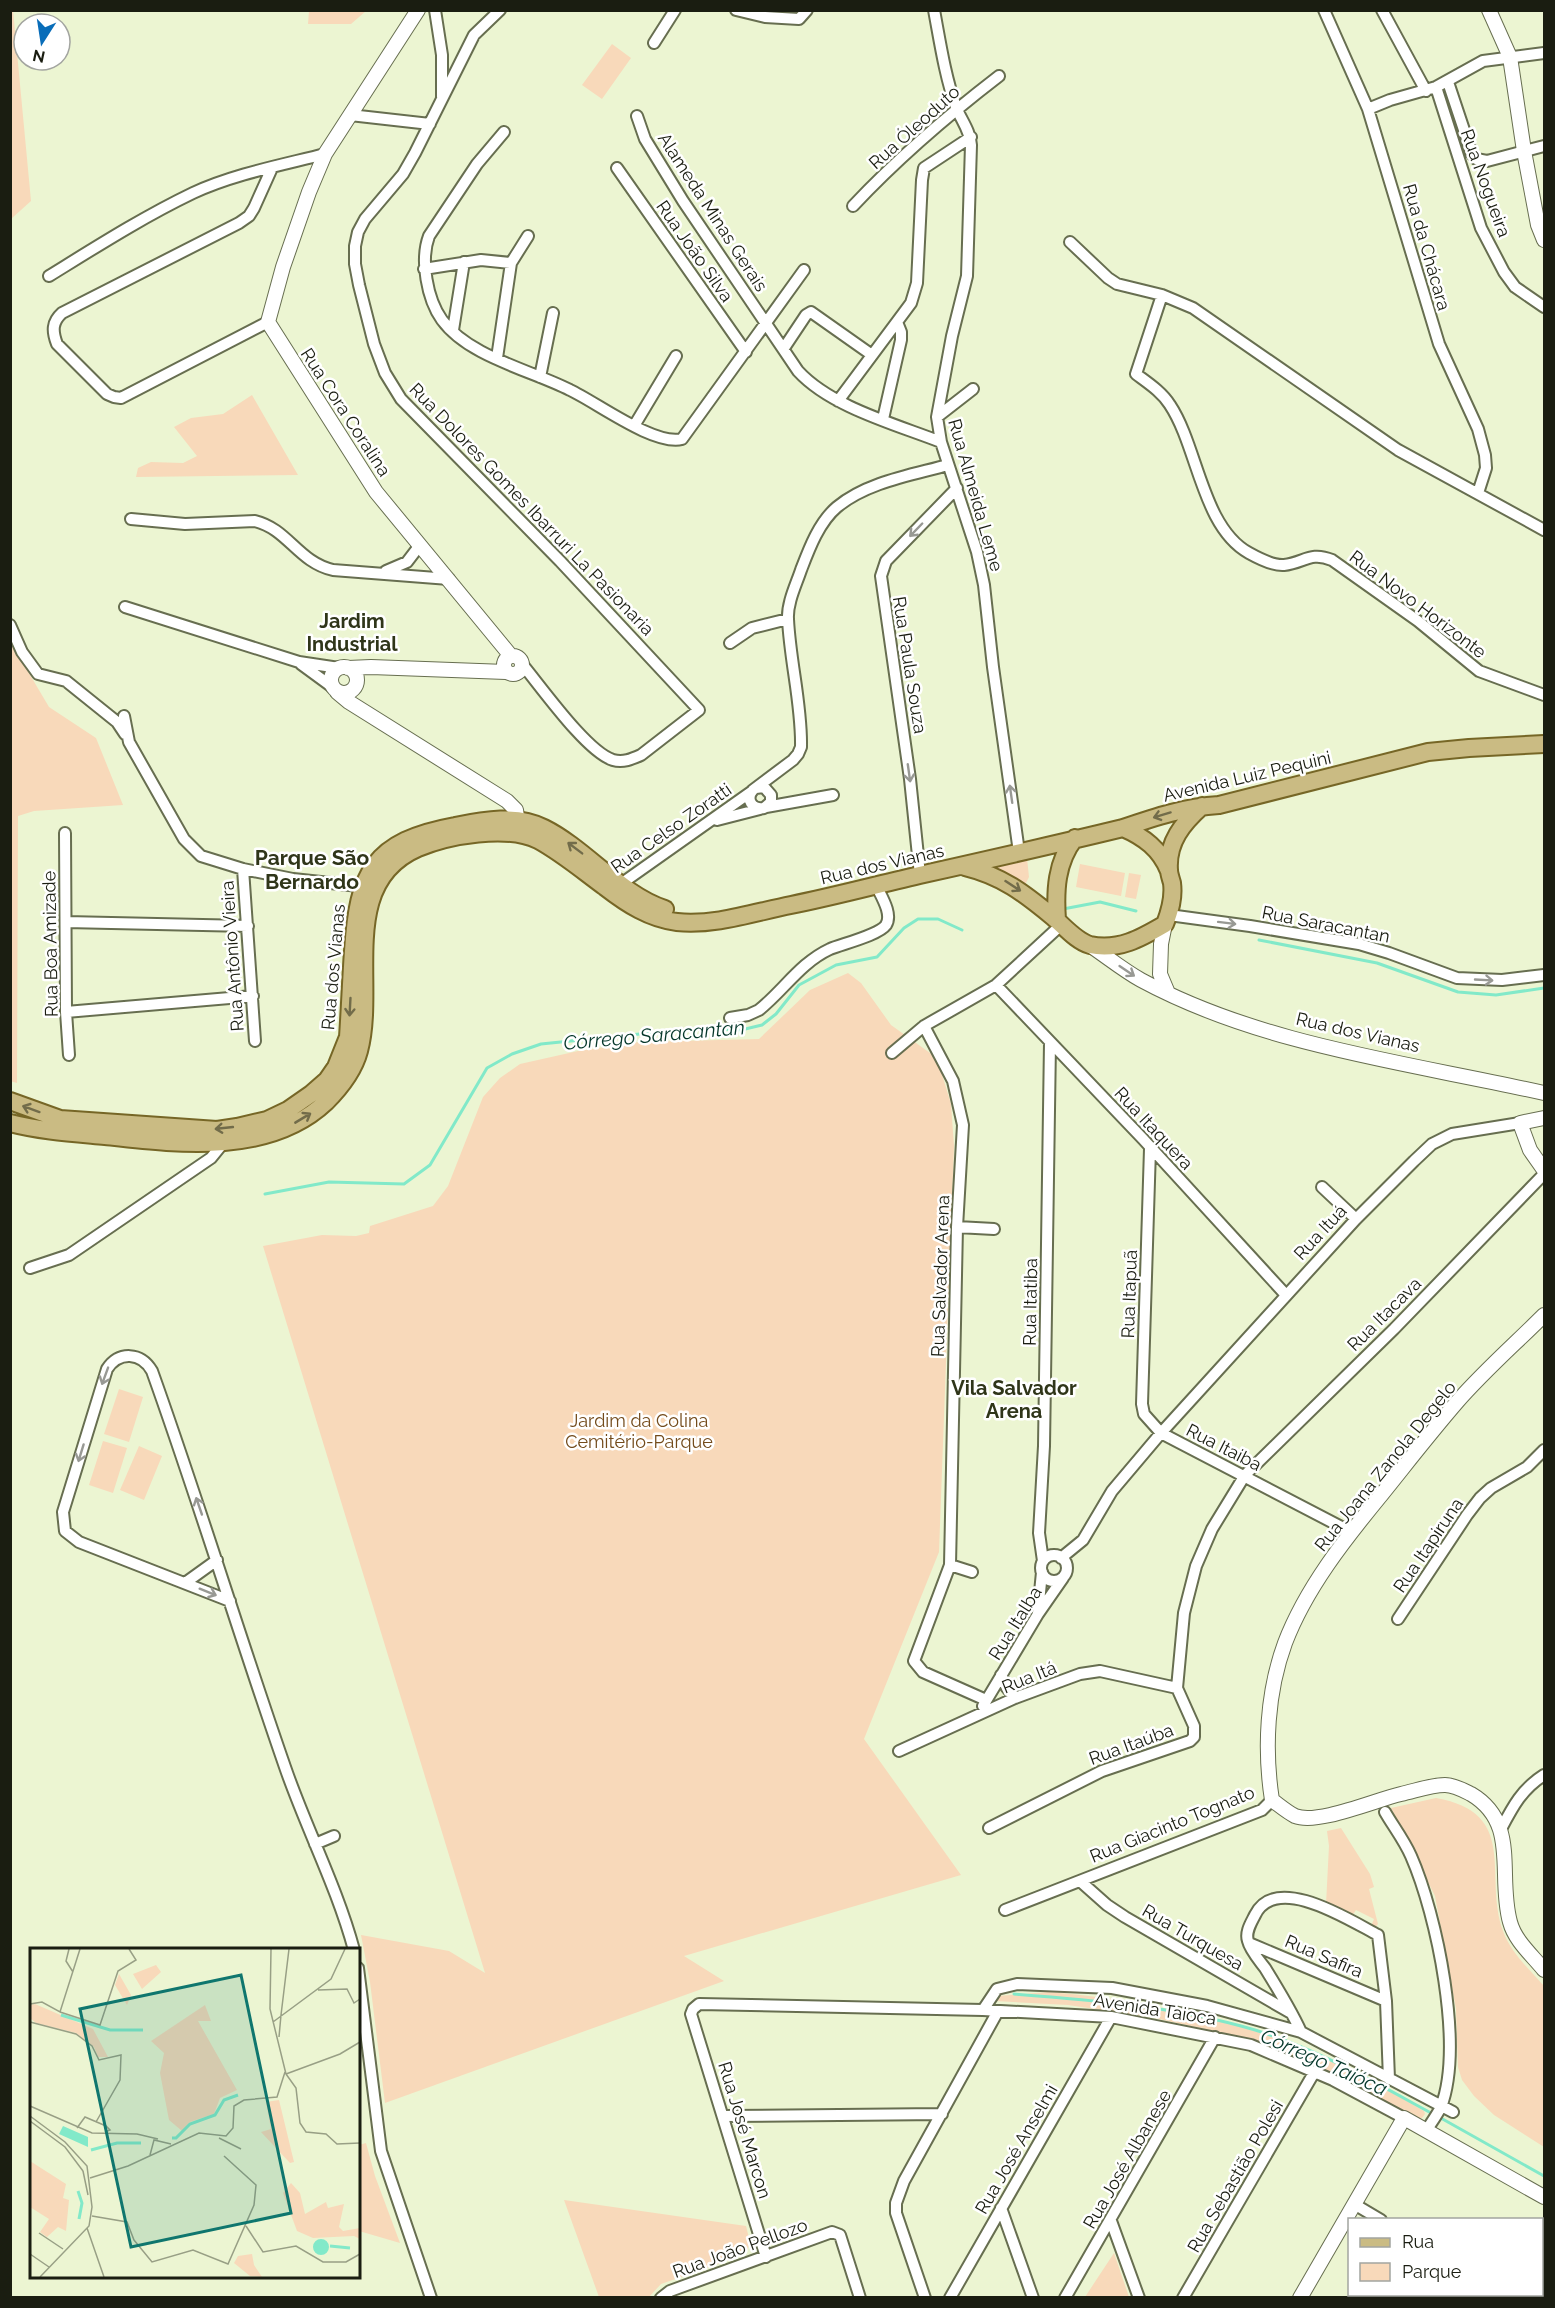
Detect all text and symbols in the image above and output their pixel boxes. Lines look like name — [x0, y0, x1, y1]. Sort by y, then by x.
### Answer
north arrow — [12, 12, 72, 72]
text: N — [31, 46, 47, 67]
street label: Rua Óleoduto — [864, 80, 964, 173]
street label: Rua Nogueira — [1457, 126, 1515, 240]
street label: Alameda Minas Gerais — [654, 129, 772, 296]
street label: Rua da Chácara — [1399, 181, 1455, 313]
street label: Rua João Silva — [652, 196, 738, 306]
street label: Rua Cora Coralina — [297, 344, 395, 480]
street label: Rua Dolores Gomes Ibarruri La Pasionaria — [405, 378, 659, 640]
street label: Rua Almeida Leme — [944, 416, 1008, 574]
one-way arrow — [908, 523, 923, 538]
street label: Rua Novo Horizonte — [1346, 546, 1491, 663]
street label: Rua Paula Souza — [889, 595, 931, 735]
district label: Jardim Industrial — [306, 609, 398, 656]
street label: Avenida Luiz Pequini — [1161, 746, 1333, 806]
one-way arrow — [904, 763, 915, 783]
street label: Rua Celso Zoratti — [607, 779, 735, 877]
one-way arrow — [1005, 785, 1016, 805]
one-way arrow — [1153, 810, 1172, 821]
street label: Rua dos Vianas — [818, 840, 946, 888]
one-way arrow — [567, 842, 583, 855]
district label: Parque São Bernardo — [255, 845, 370, 894]
street label: Rua Boa Amizade — [38, 870, 62, 1017]
street label: Rua Antônio Vieira — [216, 880, 248, 1032]
one-way arrow — [1004, 880, 1021, 892]
street label: Rua Saracantan — [1260, 901, 1392, 947]
street label: Rua dos Vianas — [317, 903, 349, 1031]
one-way arrow — [1216, 918, 1236, 929]
one-way arrow — [1118, 965, 1135, 977]
one-way arrow — [1473, 974, 1493, 986]
one-way arrow — [344, 996, 355, 1016]
street label: Rua dos Vianas — [1294, 1008, 1422, 1056]
water label: Córrego Saracantan — [562, 1015, 746, 1055]
street label: Rua Itaquera — [1110, 1082, 1198, 1174]
one-way arrow — [22, 1103, 41, 1114]
one-way arrow — [294, 1112, 311, 1124]
one-way arrow — [215, 1123, 234, 1134]
street label: Rua Salvador Arena — [927, 1195, 953, 1357]
street label: Rua Ituá — [1289, 1200, 1351, 1264]
street label: Rua Itapuã — [1117, 1249, 1141, 1339]
street label: Rua Itatiba — [1019, 1258, 1041, 1346]
street label: Rua Itacava — [1343, 1273, 1425, 1355]
one-way arrow — [99, 1367, 110, 1385]
district label: Vila Salvador Arena — [951, 1376, 1077, 1423]
street label: Rua Joana Zanola Degelo — [1310, 1377, 1460, 1555]
park label: Jardim da Colina Cemitério-Parque — [565, 1410, 713, 1452]
street label: Rua Itaiba — [1183, 1419, 1265, 1475]
one-way arrow — [75, 1443, 86, 1462]
street label: Rua Itapiruna — [1389, 1494, 1467, 1596]
one-way arrow — [192, 1497, 203, 1516]
street label: Rua Italba — [984, 1582, 1046, 1664]
one-way arrow — [198, 1588, 217, 1599]
street label: Rua Itá — [999, 1657, 1059, 1697]
street label: Rua Itaúba — [1086, 1719, 1176, 1769]
street label: Rua Giacinto Tognato — [1087, 1781, 1258, 1867]
street label: Rua Turquesa — [1139, 1900, 1247, 1974]
street label: Rua Safira — [1282, 1930, 1366, 1982]
inset map — [30, 1948, 360, 2278]
street label: Avenida Taioca — [1092, 1989, 1218, 2029]
water label: Córrego Taióca — [1257, 2023, 1391, 2101]
street label: Rua José Marcon — [714, 2059, 776, 2201]
street label: Rua José Anselmi — [970, 2081, 1062, 2217]
street label: Rua José Albanese — [1079, 2085, 1176, 2232]
street label: Rua Sebastião Polesi — [1183, 2096, 1287, 2256]
street label: Rua João Pellozo — [670, 2214, 810, 2282]
legend — [1348, 2218, 1543, 2296]
text: Rua — [1402, 2231, 1434, 2252]
text: Parque — [1402, 2261, 1462, 2282]

